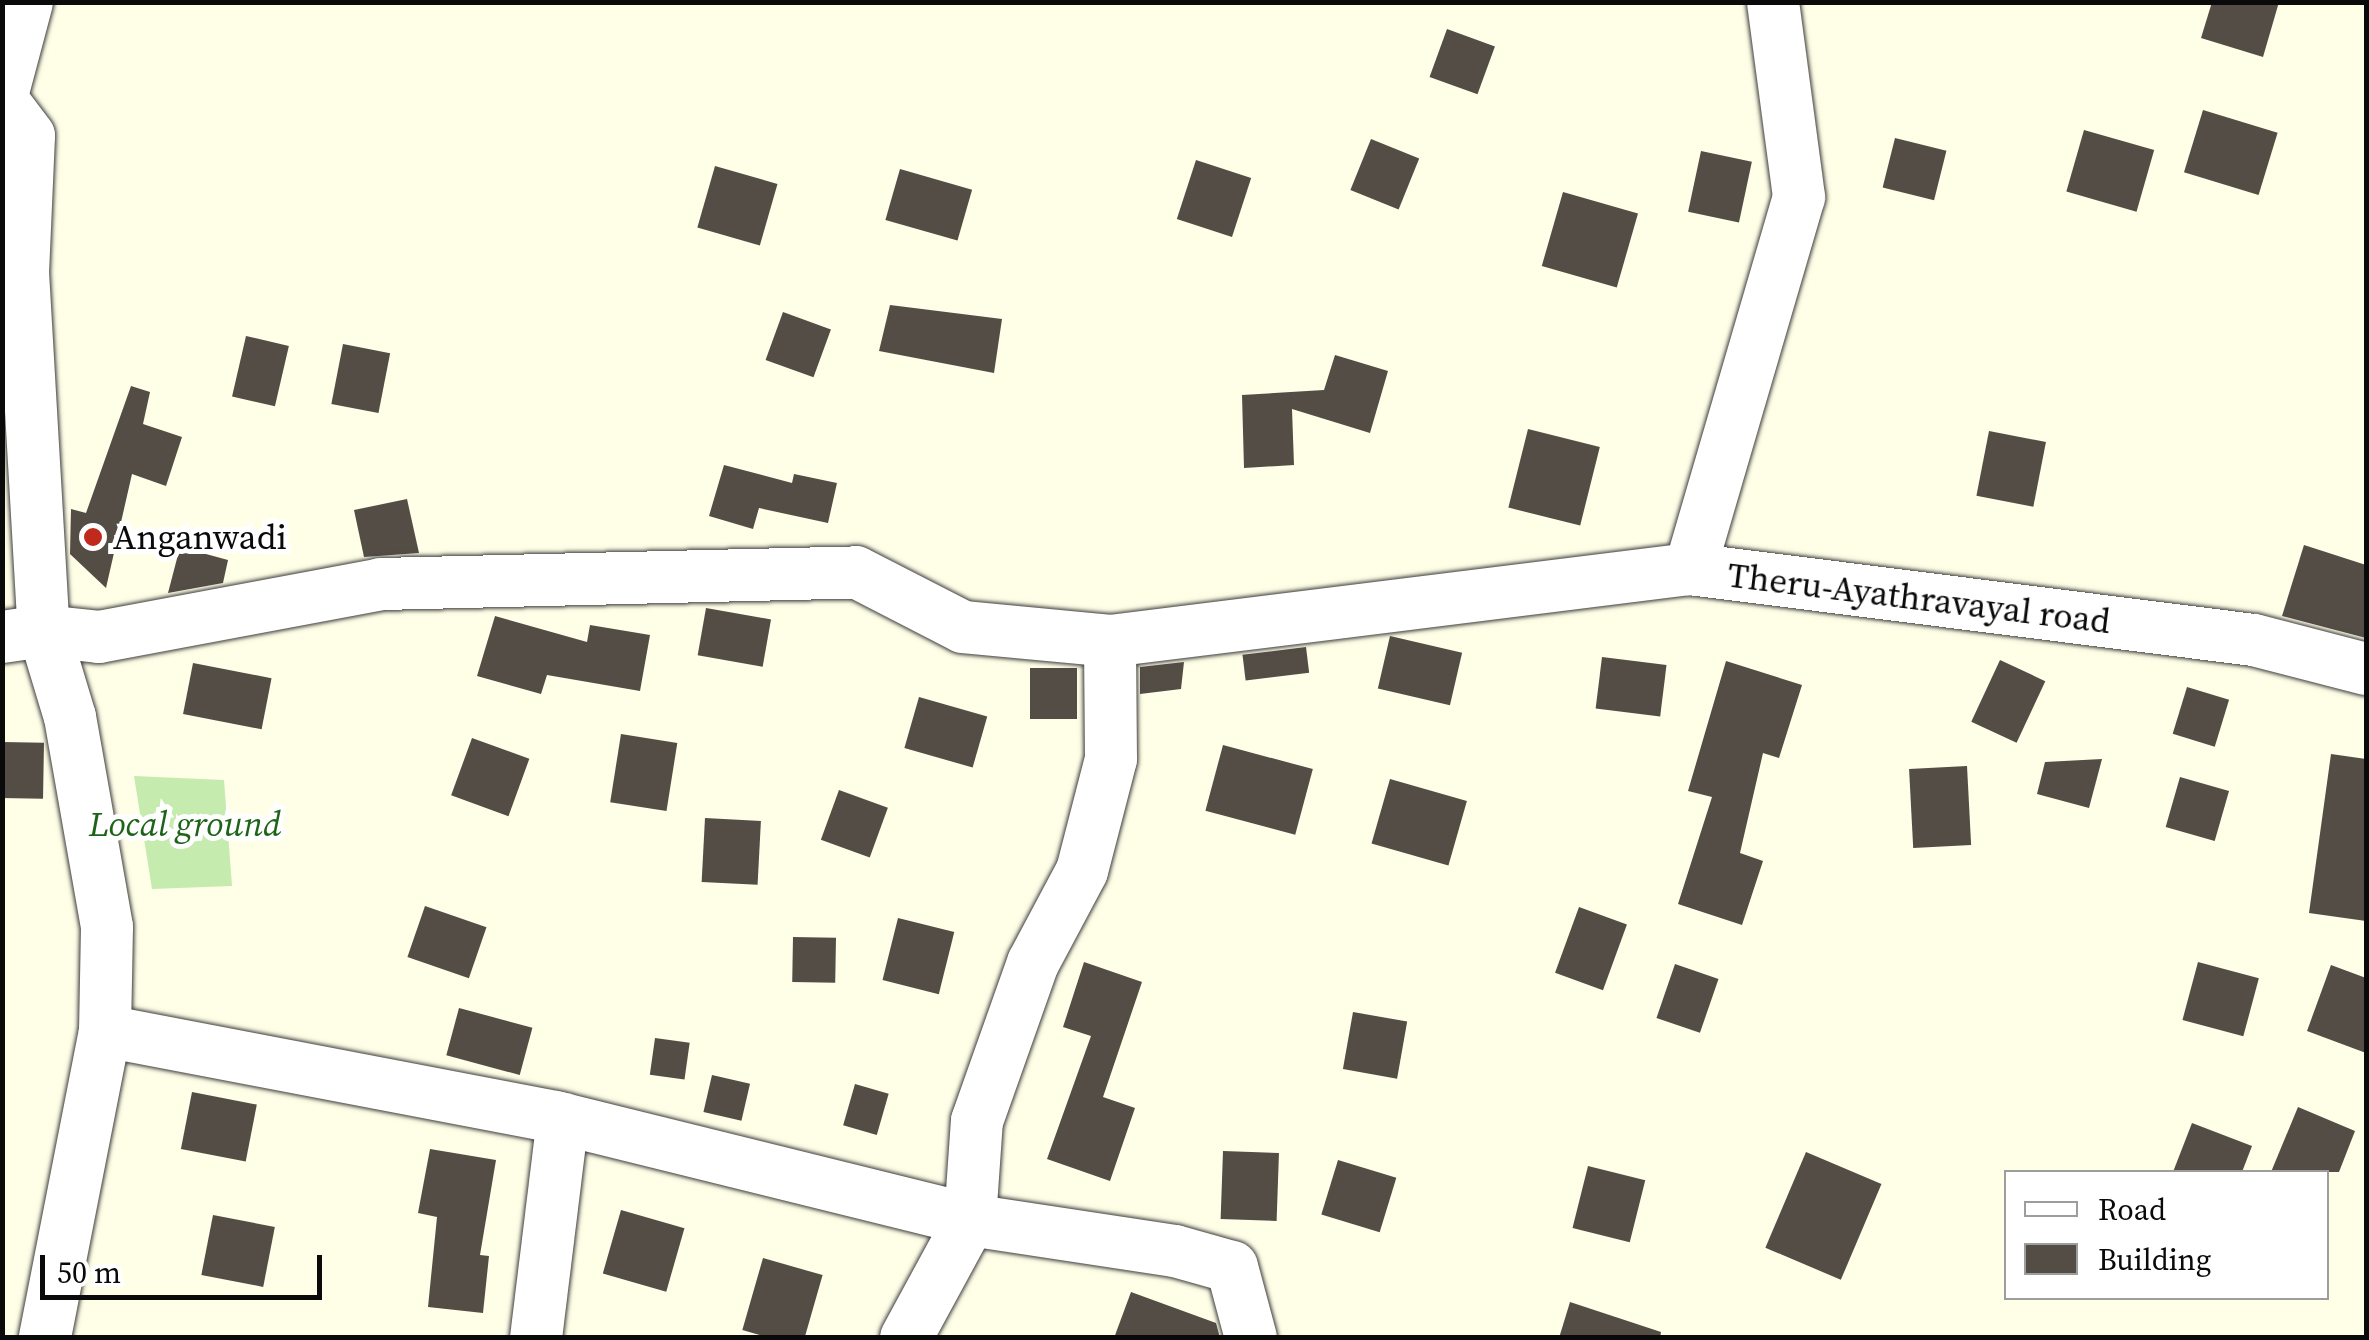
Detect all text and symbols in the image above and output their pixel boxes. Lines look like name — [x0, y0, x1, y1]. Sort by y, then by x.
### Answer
place label: Anganwadi — [113, 516, 287, 558]
marker: Anganwadi — [82, 526, 104, 548]
street label: Theru-Ayathravayal road — [1725, 554, 2113, 642]
park label: Local ground — [89, 803, 281, 845]
legend — [2004, 1170, 2329, 1300]
text: Road — [2098, 1189, 2166, 1230]
scale bar — [45, 1235, 328, 1297]
text: Building — [2098, 1239, 2211, 1280]
text: 50 m — [57, 1252, 121, 1293]

